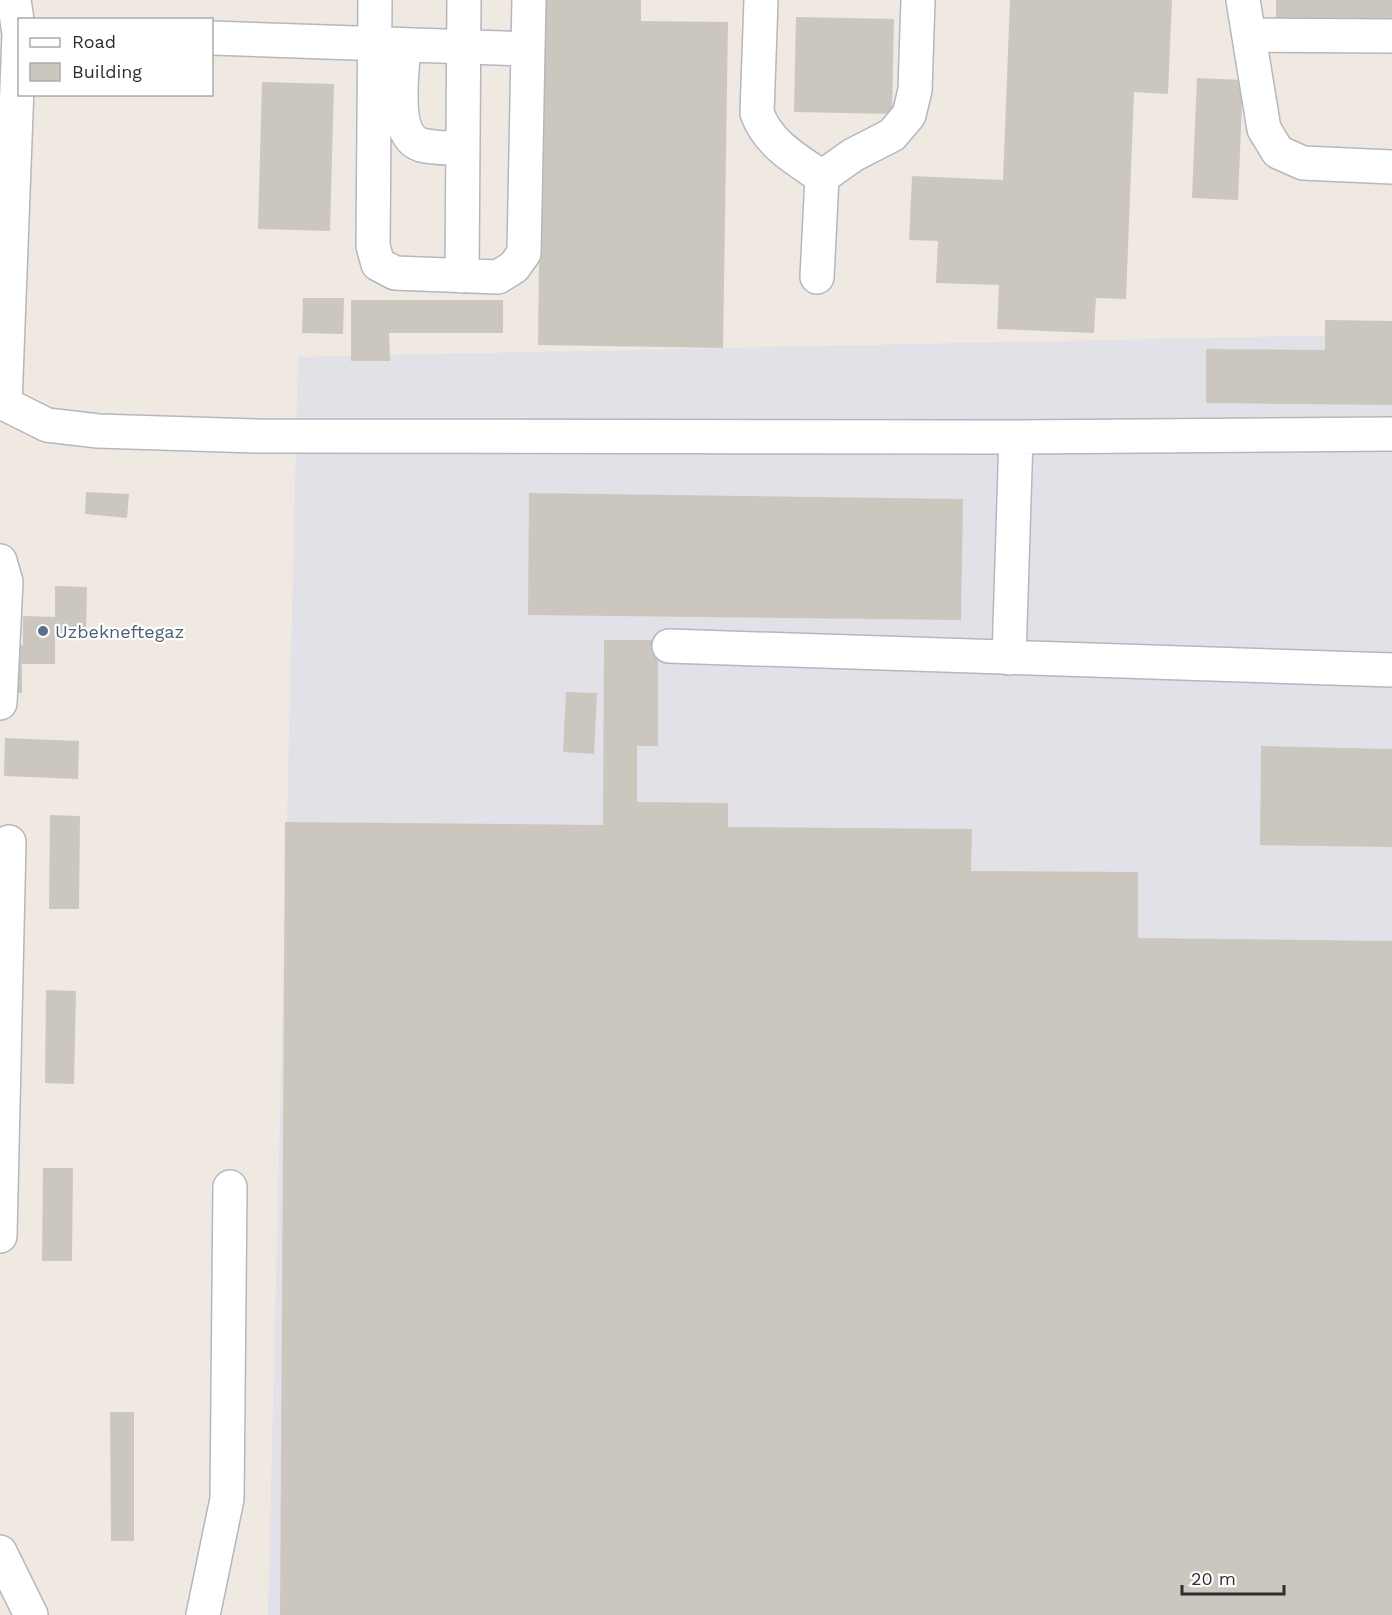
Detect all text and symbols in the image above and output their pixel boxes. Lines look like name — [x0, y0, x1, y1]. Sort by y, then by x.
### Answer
legend — [18, 18, 213, 96]
text: Road — [72, 31, 116, 52]
text: Building — [72, 61, 142, 82]
place label: Uzbekneftegaz — [55, 621, 184, 642]
marker: Uzbekneftegaz — [36, 624, 50, 638]
scale bar — [1182, 1558, 1284, 1596]
text: 20 m — [1191, 1568, 1236, 1589]

